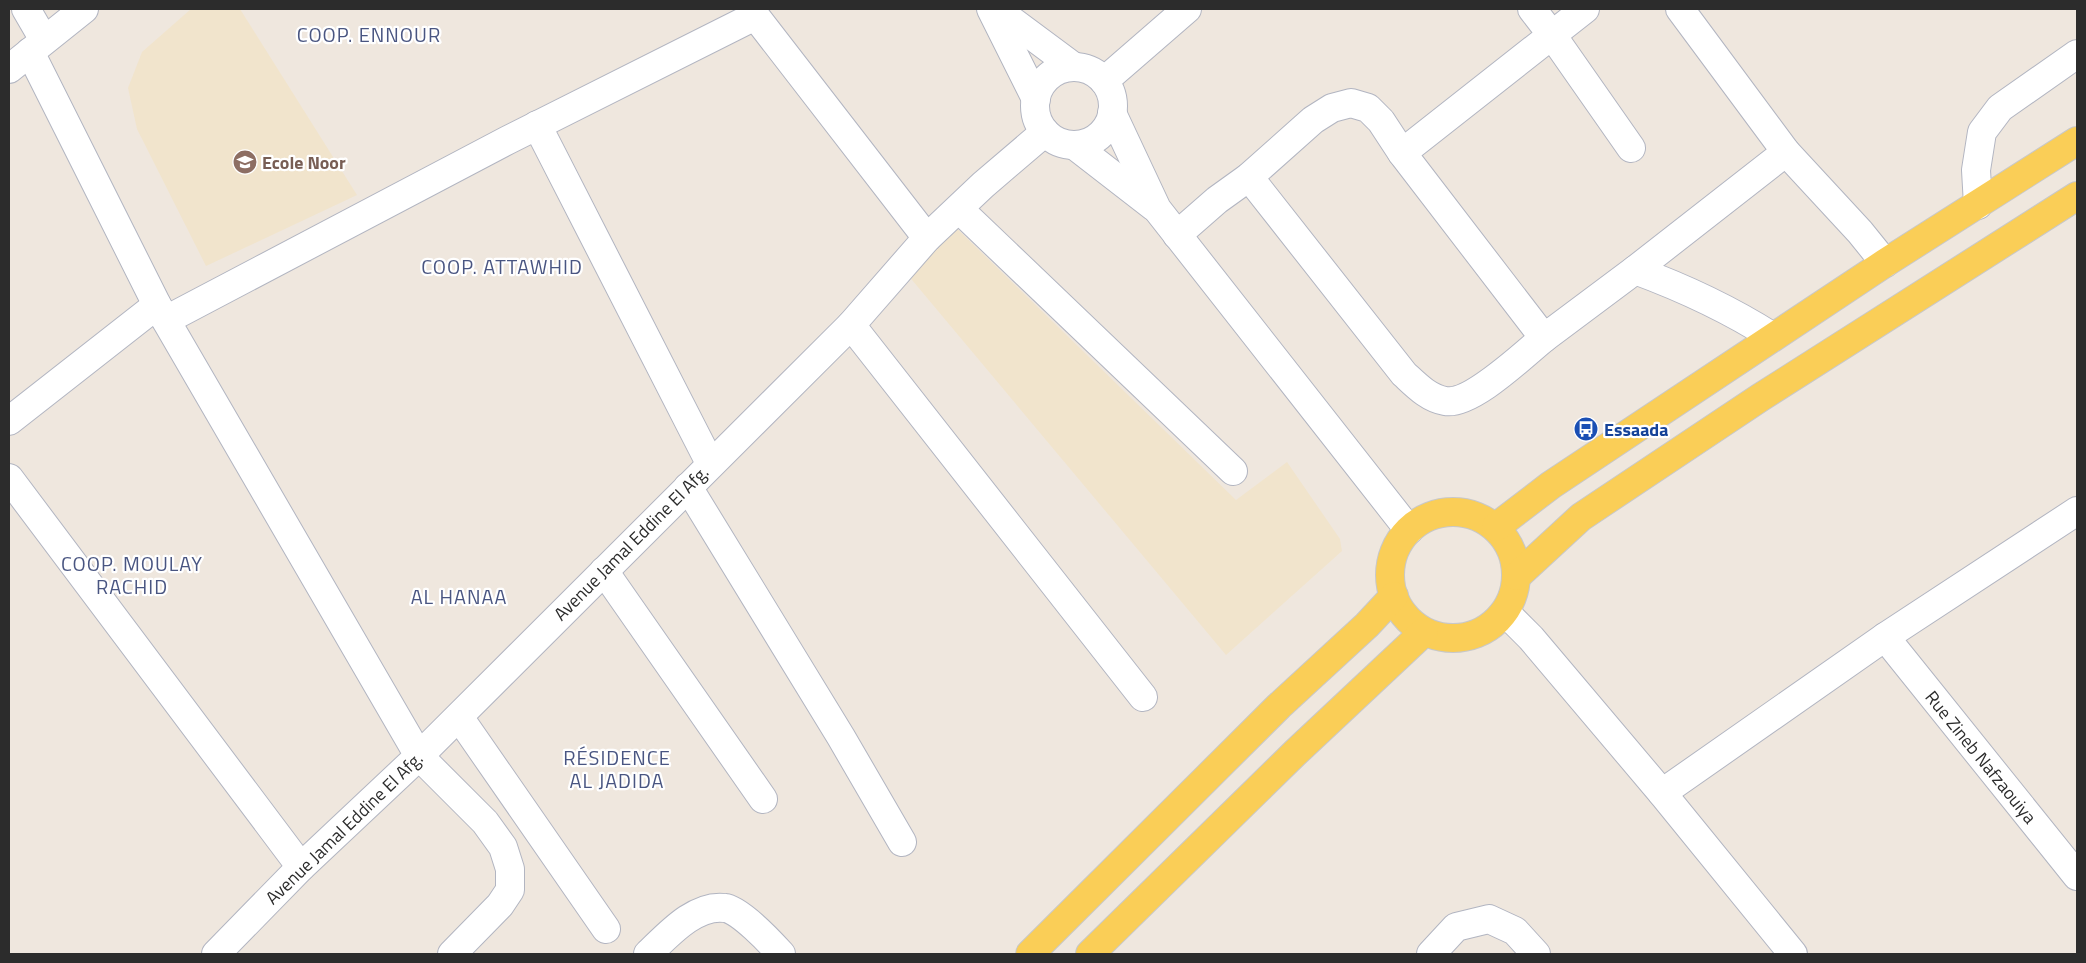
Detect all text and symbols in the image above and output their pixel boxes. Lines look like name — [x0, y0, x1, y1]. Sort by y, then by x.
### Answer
district label: COOP. ENNOUR — [297, 19, 441, 50]
school or university icon: Ecole Noor — [232, 149, 258, 175]
place label: Ecole Noor — [262, 149, 346, 176]
district label: COOP. ATTAWHID — [421, 251, 583, 282]
bus stop icon: Essaada — [1573, 416, 1599, 442]
place label: Essaada — [1604, 416, 1668, 443]
street label: Avenue Jamal Eddine El Afg. — [547, 459, 715, 627]
district label: COOP. MOULAY RACHID — [61, 548, 203, 602]
district label: AL HANAA — [411, 581, 507, 612]
street label: Rue Zineb Nafzaouiya — [1919, 685, 2043, 829]
district label: RÉSIDENCE AL JADIDA — [563, 742, 671, 796]
street label: Avenue Jamal Eddine El Afg. — [259, 745, 429, 911]

